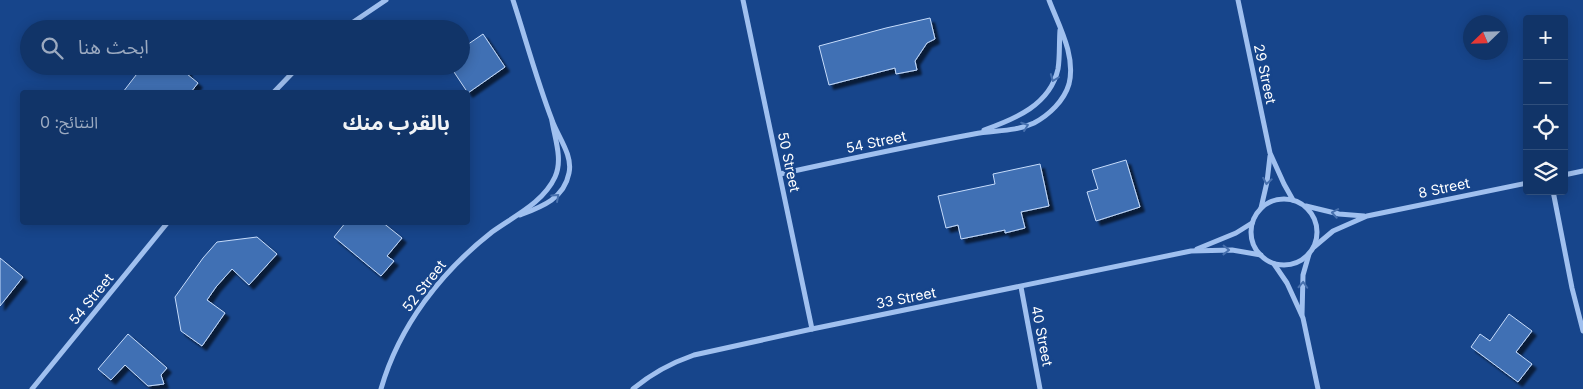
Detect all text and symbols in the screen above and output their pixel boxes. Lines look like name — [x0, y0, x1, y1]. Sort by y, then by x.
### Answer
north arrow — [1463, 15, 1508, 60]
map controls — [1523, 15, 1568, 195]
button: + — [1523, 15, 1568, 60]
search box — [20, 20, 470, 75]
icon: search — [38, 34, 66, 62]
text: ابحث هنا — [78, 36, 149, 59]
street label: 29 Street — [1251, 42, 1280, 106]
button: − — [1523, 60, 1568, 105]
one-way arrow — [1050, 73, 1060, 81]
button: locate — [1523, 105, 1568, 150]
text: بالقرب منك — [343, 110, 450, 135]
text: النتائج: 0 — [40, 112, 98, 132]
one-way arrow — [1020, 122, 1029, 132]
street label: 54 Street — [844, 127, 908, 156]
street label: 50 Street — [775, 130, 804, 194]
button: layers — [1523, 150, 1568, 195]
street label: 8 Street — [1417, 174, 1472, 201]
one-way arrow — [1263, 176, 1273, 185]
one-way arrow — [550, 193, 559, 202]
one-way arrow — [1330, 208, 1338, 219]
one-way arrow — [1223, 245, 1231, 255]
street label: 52 Street — [398, 256, 449, 315]
street label: 54 Street — [65, 269, 117, 328]
one-way arrow — [1297, 281, 1308, 289]
street label: 33 Street — [874, 283, 938, 312]
street label: 40 Street — [1028, 304, 1057, 368]

